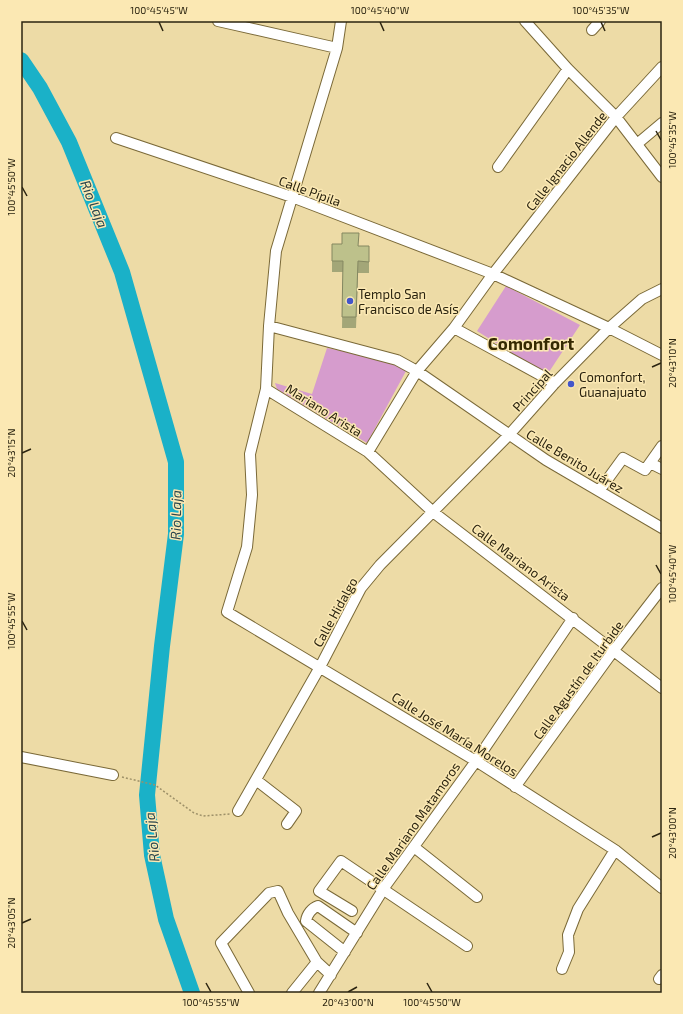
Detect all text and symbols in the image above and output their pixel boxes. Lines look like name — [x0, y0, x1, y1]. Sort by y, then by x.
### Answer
text: 100°45'45"W — [130, 4, 188, 16]
text: 100°45'40"W — [351, 4, 410, 16]
text: 100°45'35"W — [572, 4, 630, 16]
street label: Calle Ignacio Allende — [522, 108, 610, 214]
text: 100°45'35"W — [666, 111, 678, 169]
text: 100°45'50"W — [5, 158, 17, 216]
street label: Calle Pípila — [277, 172, 343, 210]
water label: Rio Laja — [77, 178, 112, 230]
place label: Templo San Francisco de Asís — [358, 286, 459, 317]
marker: Templo San Francisco de Asís — [345, 296, 355, 306]
district label: Comonfort — [488, 333, 574, 353]
text: 20°43'10"N — [666, 338, 678, 388]
street label: Principal — [509, 365, 555, 415]
place label: Comonfort, Guanajuato — [579, 369, 647, 400]
marker: Comonfort, Guanajuato — [566, 379, 576, 389]
street label: Mariano Arista — [283, 380, 365, 440]
street label: Calle Benito Juárez — [523, 426, 627, 496]
text: 20°43'15"N — [5, 429, 17, 478]
water label: Rio Laja — [167, 490, 184, 540]
street label: Calle Mariano Arista — [469, 520, 573, 604]
text: 100°45'40"W — [666, 544, 678, 603]
street label: Calle Hidalgo — [309, 574, 361, 650]
text: 100°45'55"W — [5, 592, 17, 650]
street label: Calle Agustín de Iturbide — [529, 617, 627, 743]
street label: Calle José María Morelos — [389, 689, 521, 779]
street label: Calle Mariano Matamoros — [363, 759, 463, 893]
text: 20°43'00"N — [666, 807, 678, 859]
water label: Rio Laja — [140, 811, 163, 863]
text: 20°43'05"N — [5, 897, 17, 949]
text: 100°45'55"W — [183, 996, 240, 1008]
text: 20°43'00"N — [322, 996, 374, 1008]
text: 100°45'50"W — [403, 996, 461, 1008]

